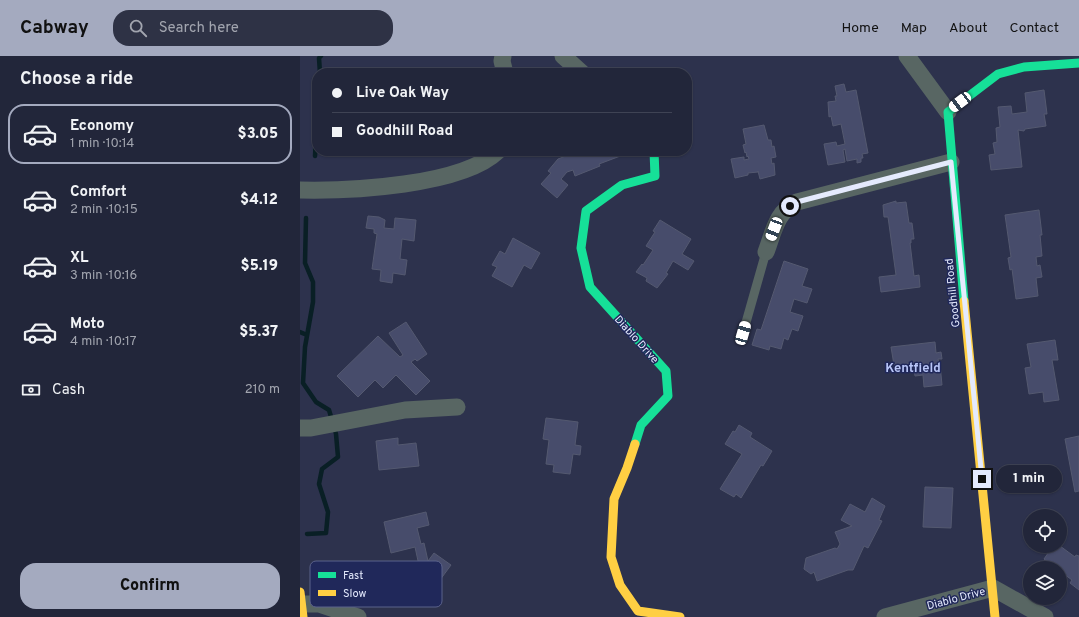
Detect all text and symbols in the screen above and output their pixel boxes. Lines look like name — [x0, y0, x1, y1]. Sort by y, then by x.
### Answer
search box — [113, 10, 393, 46]
text: Cabway — [20, 16, 89, 40]
icon: search — [127, 17, 149, 39]
text: Search here — [159, 19, 239, 38]
text: Home — [842, 20, 879, 37]
text: Map — [901, 20, 927, 37]
text: About — [949, 20, 988, 37]
text: Contact — [1010, 20, 1059, 37]
text: Choose a ride — [20, 68, 133, 91]
text: Live Oak Way — [356, 84, 449, 103]
car — [947, 90, 973, 114]
icon: car — [22, 116, 58, 152]
text: Economy — [70, 117, 134, 136]
text: Goodhill Road — [356, 122, 453, 141]
text: $3.05 — [238, 125, 278, 144]
text: 1 min · 10:14 — [70, 136, 134, 152]
icon: car — [22, 182, 58, 218]
text: Comfort — [70, 183, 127, 202]
text: $4.12 — [240, 191, 278, 210]
route start — [781, 197, 799, 215]
text: 2 min · 10:15 — [70, 202, 138, 218]
car — [764, 216, 784, 242]
icon: car — [22, 248, 58, 284]
text: XL — [70, 249, 88, 268]
text: $5.19 — [241, 257, 278, 276]
street label: Goodhill Road — [942, 258, 964, 328]
text: 3 min · 10:16 — [70, 268, 137, 284]
street label: Diablo Drive — [611, 313, 662, 367]
icon: car — [22, 314, 58, 350]
text: Moto — [70, 315, 105, 334]
car — [734, 320, 752, 346]
text: $5.37 — [239, 323, 278, 342]
text: 4 min · 10:17 — [70, 334, 137, 350]
district label: Kentfield — [885, 361, 941, 377]
icon: cash — [20, 379, 42, 401]
text: Cash — [52, 381, 85, 400]
text: 210 m — [245, 382, 280, 398]
callout: 1 min — [996, 465, 1062, 493]
route end — [973, 470, 991, 488]
text: 1 min — [1013, 471, 1045, 487]
map controls — [1023, 509, 1067, 605]
button: locate — [1023, 509, 1067, 553]
legend — [310, 561, 442, 607]
button: layers — [1023, 561, 1067, 605]
button: Confirm — [20, 563, 280, 609]
text: Fast — [343, 569, 363, 583]
street label: Diablo Drive — [925, 584, 987, 613]
text: Slow — [343, 587, 366, 601]

